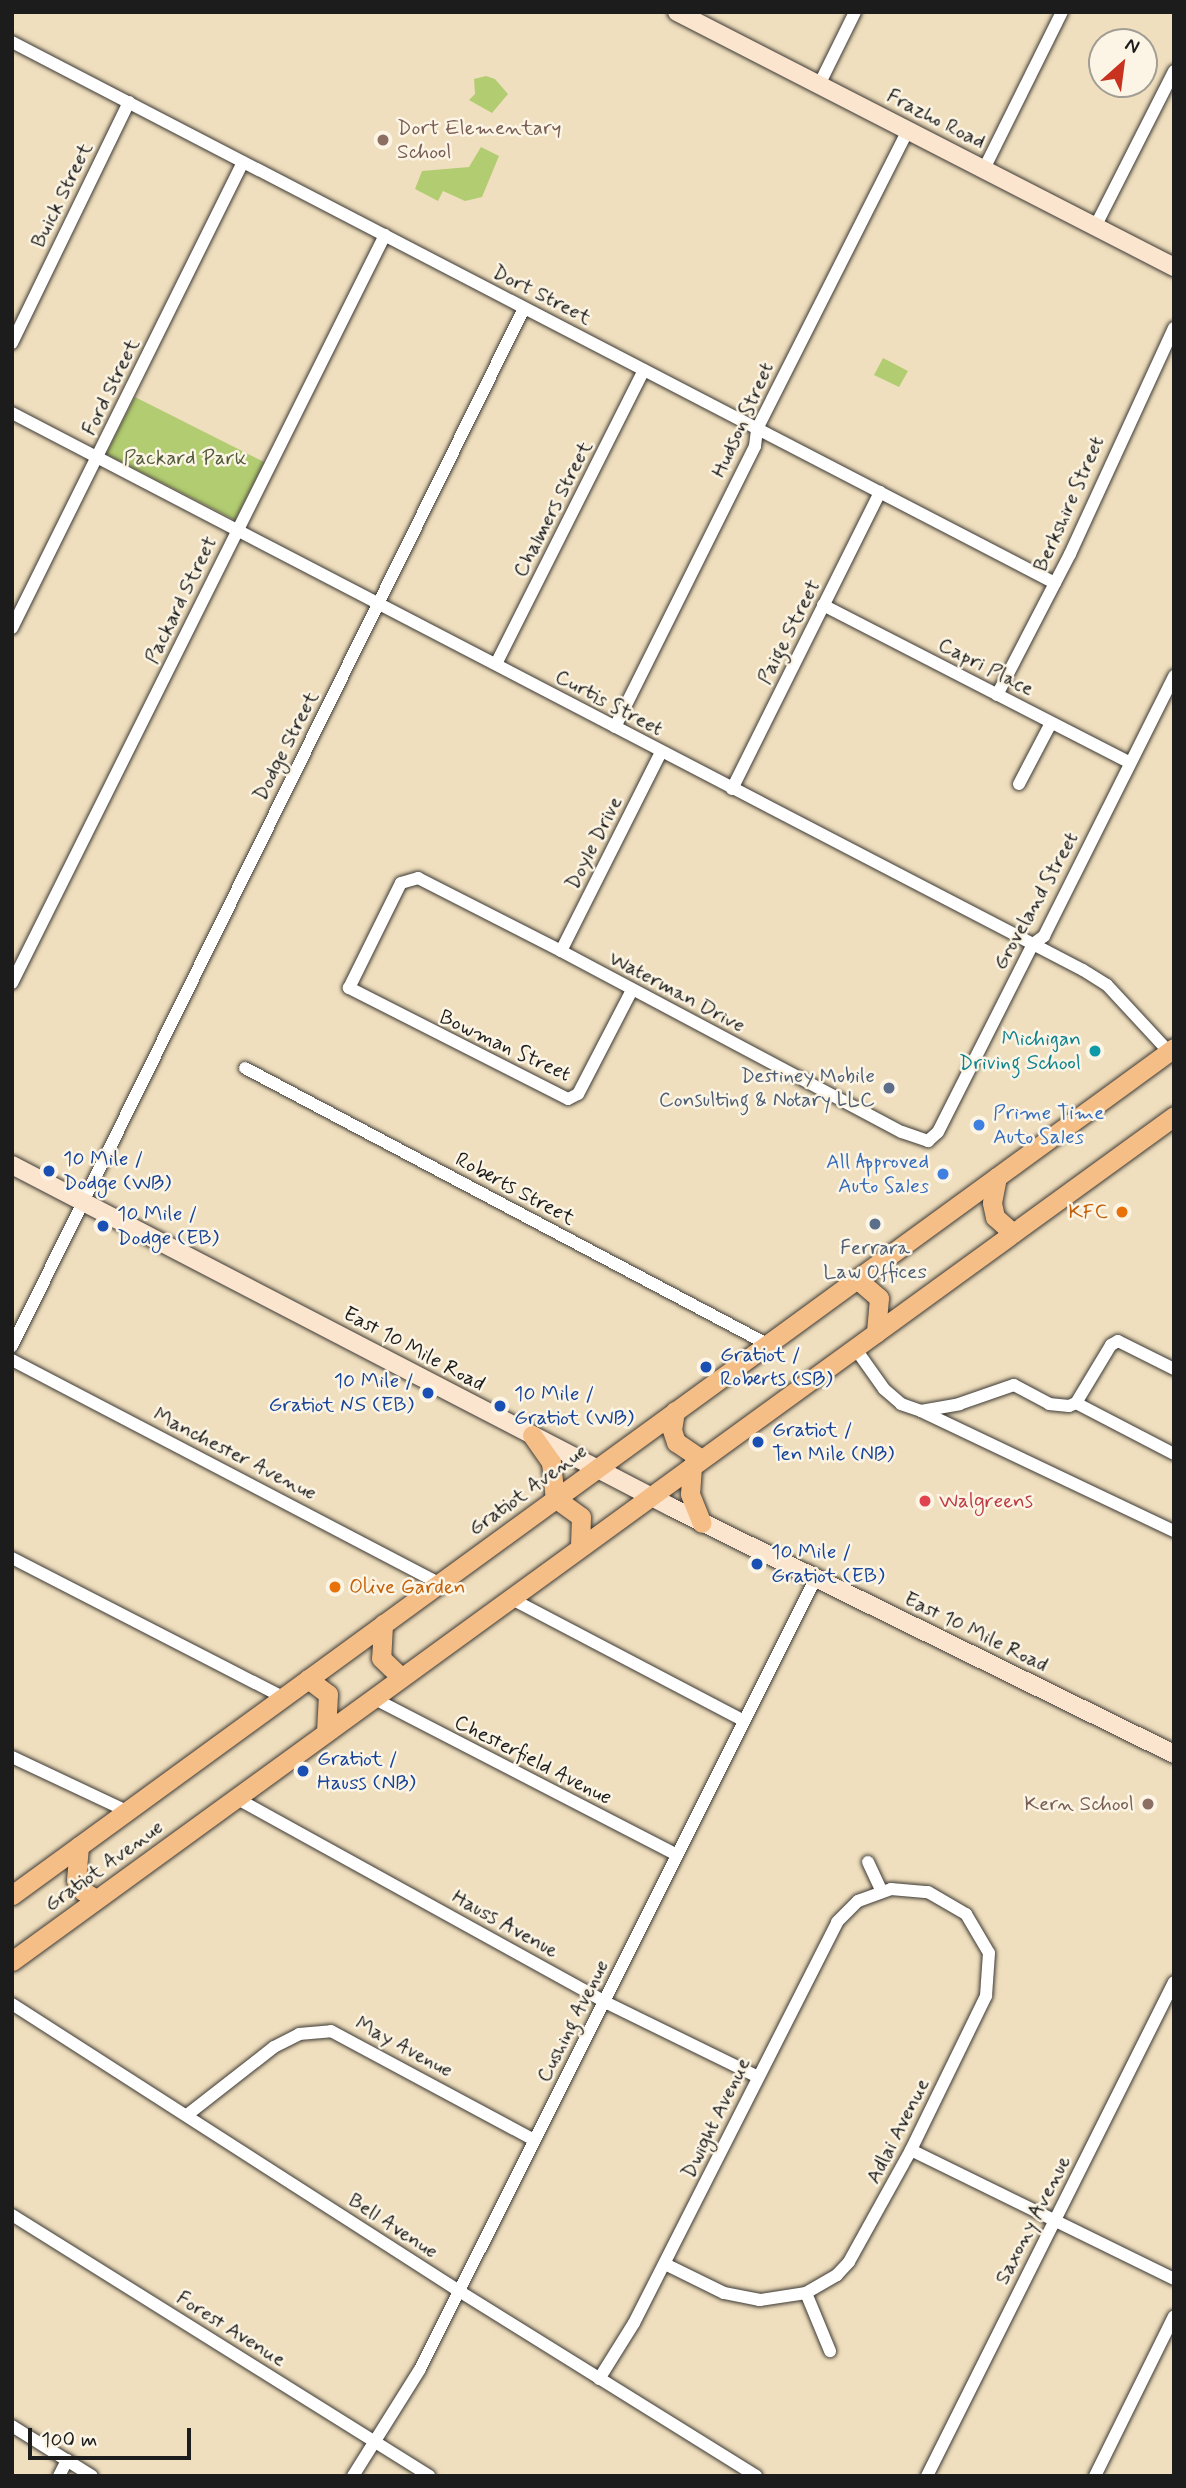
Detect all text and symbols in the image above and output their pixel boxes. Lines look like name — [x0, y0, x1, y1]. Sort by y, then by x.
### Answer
north arrow — [1088, 28, 1158, 98]
text: N — [1121, 32, 1144, 60]
street label: Frazho Road — [882, 83, 990, 155]
place label: Dort Elementary School — [397, 115, 559, 165]
marker: Dort Elementary School — [375, 132, 391, 148]
street label: Buick Street — [26, 138, 98, 252]
street label: Dort Street — [488, 259, 596, 331]
street label: Ford Street — [77, 334, 145, 440]
street label: Hudson Street — [706, 357, 780, 483]
street label: Berkshire Street — [1027, 431, 1111, 577]
street label: Chalmers Street — [508, 437, 598, 581]
park label: Packard Park — [125, 445, 245, 471]
street label: Packard Street — [139, 533, 223, 667]
street label: Paige Street — [752, 576, 826, 688]
street label: Capri Place — [935, 633, 1037, 701]
street label: Curtis Street — [549, 663, 669, 743]
street label: Dodge Street — [248, 687, 324, 805]
street label: Doyle Drive — [560, 793, 628, 893]
street label: Groveland Street — [987, 826, 1085, 976]
street label: Waterman Drive — [605, 946, 749, 1038]
street label: Bowman Street — [434, 1004, 576, 1088]
place label: Michigan Driving School — [959, 1026, 1081, 1076]
marker: Michigan Driving School — [1087, 1043, 1103, 1059]
place label: Destiney Mobile Consulting & Notary LLC — [660, 1063, 875, 1113]
marker: Destiney Mobile Consulting & Notary LLC — [881, 1080, 897, 1096]
place label: Prime Time Auto Sales — [993, 1100, 1101, 1150]
marker: Prime Time Auto Sales — [971, 1117, 987, 1133]
place label: 10 Mile / Dodge (WB) — [63, 1146, 171, 1196]
street label: Roberts Street — [451, 1147, 579, 1231]
place label: All Approved Auto Sales — [826, 1149, 929, 1199]
marker: 10 Mile / Dodge (WB) — [41, 1163, 57, 1179]
marker: All Approved Auto Sales — [935, 1166, 951, 1182]
place label: KFC — [1068, 1199, 1108, 1225]
place label: 10 Mile / Dodge (EB) — [117, 1201, 219, 1251]
marker: KFC — [1114, 1204, 1130, 1220]
marker: Ferrara Law Offices — [867, 1216, 883, 1232]
marker: 10 Mile / Dodge (EB) — [95, 1218, 111, 1234]
place label: Ferrara Law Offices — [823, 1235, 927, 1285]
street label: East 10 Mile Road — [339, 1301, 489, 1397]
place label: Gratiot / Roberts (SB) — [720, 1342, 833, 1392]
marker: Gratiot / Roberts (SB) — [698, 1359, 714, 1375]
place label: 10 Mile / Gratiot NS (EB) — [270, 1368, 414, 1418]
place label: 10 Mile / Gratiot (WB) — [514, 1381, 634, 1431]
marker: 10 Mile / Gratiot NS (EB) — [420, 1385, 436, 1401]
marker: 10 Mile / Gratiot (WB) — [492, 1398, 508, 1414]
street label: Manchester Avenue — [150, 1403, 320, 1505]
place label: Gratiot / Ten Mile (NB) — [772, 1417, 896, 1467]
marker: Gratiot / Ten Mile (NB) — [750, 1434, 766, 1450]
street label: Gratiot Avenue — [465, 1439, 591, 1541]
place label: Walgreens — [939, 1488, 1033, 1514]
marker: Walgreens — [917, 1493, 933, 1509]
place label: 10 Mile / Gratiot (EB) — [771, 1539, 885, 1589]
marker: 10 Mile / Gratiot (EB) — [749, 1556, 765, 1572]
place label: Olive Garden — [349, 1574, 464, 1600]
marker: Olive Garden — [327, 1579, 343, 1595]
street label: East 10 Mile Road — [900, 1587, 1052, 1677]
street label: Chesterfield Avenue — [448, 1708, 618, 1812]
place label: Gratiot / Hauss (NB) — [317, 1746, 416, 1796]
marker: Gratiot / Hauss (NB) — [295, 1763, 311, 1779]
place label: Kern School — [1024, 1791, 1134, 1817]
marker: Kern School — [1140, 1796, 1156, 1812]
street label: Gratiot Avenue — [41, 1815, 167, 1917]
street label: Hauss Avenue — [446, 1884, 564, 1964]
street label: Cushing Avenue — [530, 1954, 616, 2088]
street label: May Avenue — [349, 2010, 459, 2084]
street label: Dwight Avenue — [676, 2053, 756, 2183]
street label: Adlai Avenue — [861, 2074, 935, 2188]
street label: Saxony Avenue — [990, 2152, 1076, 2288]
street label: Bell Avenue — [342, 2187, 444, 2265]
street label: Forest Avenue — [172, 2285, 290, 2373]
scale bar — [32, 2414, 194, 2458]
text: 100 m — [41, 2426, 97, 2454]

